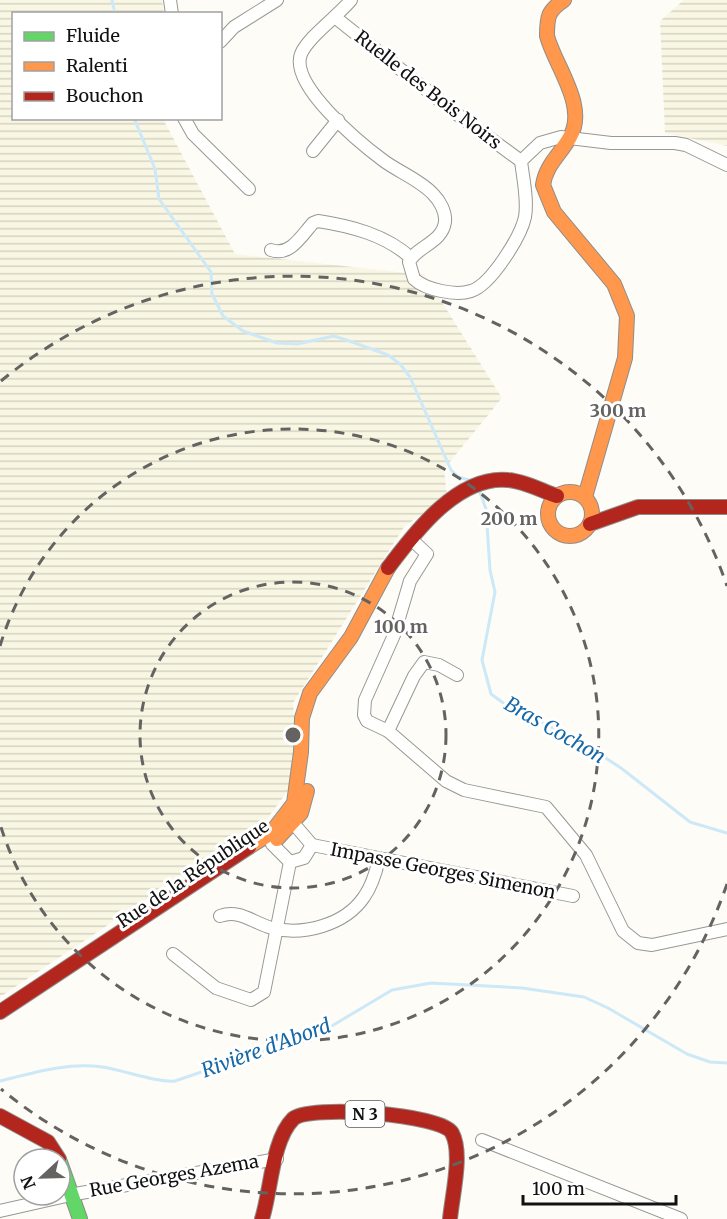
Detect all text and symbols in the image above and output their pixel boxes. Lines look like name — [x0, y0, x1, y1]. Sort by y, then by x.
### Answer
legend — [12, 12, 222, 120]
text: Fluide — [66, 24, 120, 47]
street label: Ruelle des Bois Noirs — [350, 25, 506, 154]
text: Ralenti — [66, 54, 128, 77]
text: Bouchon — [66, 84, 143, 107]
text: 300 m — [590, 399, 646, 422]
text: 200 m — [481, 507, 537, 530]
text: 100 m — [374, 615, 428, 638]
water label: Bras Cochon — [500, 691, 610, 769]
centre of rings — [283, 725, 303, 745]
street label: Rue de la République — [112, 814, 273, 933]
street label: Impasse Georges Simenon — [329, 837, 558, 904]
water label: Rivière d'Abord — [198, 1012, 334, 1083]
road number: N 3 — [346, 1101, 385, 1127]
north arrow — [12, 1147, 72, 1207]
street label: Rue Georges Azema — [88, 1149, 261, 1202]
scale bar — [523, 1168, 676, 1206]
text: N — [16, 1173, 40, 1192]
text: 100 m — [532, 1177, 585, 1200]

